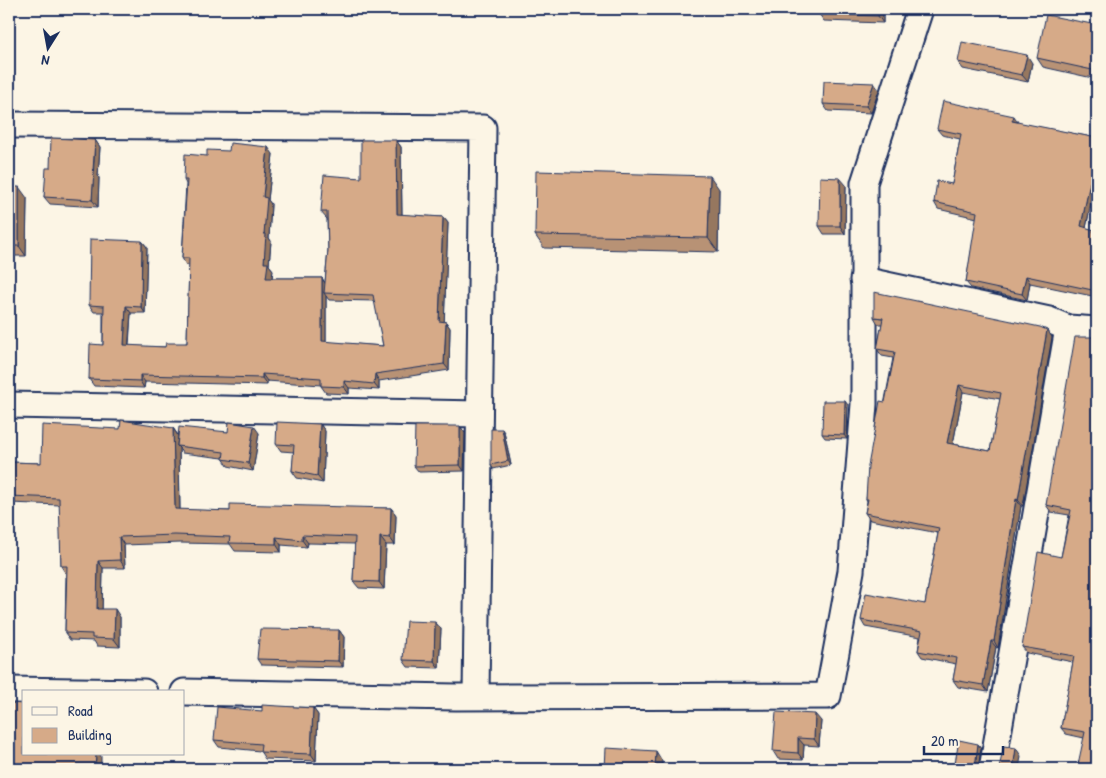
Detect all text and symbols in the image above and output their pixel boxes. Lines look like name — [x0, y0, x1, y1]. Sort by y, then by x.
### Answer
north arrow — [22, 22, 72, 72]
text: N — [39, 51, 51, 71]
legend — [22, 690, 185, 756]
text: Road — [68, 700, 93, 721]
scale bar — [924, 723, 1002, 755]
text: Building — [68, 724, 112, 745]
text: 20 m — [931, 730, 958, 751]

